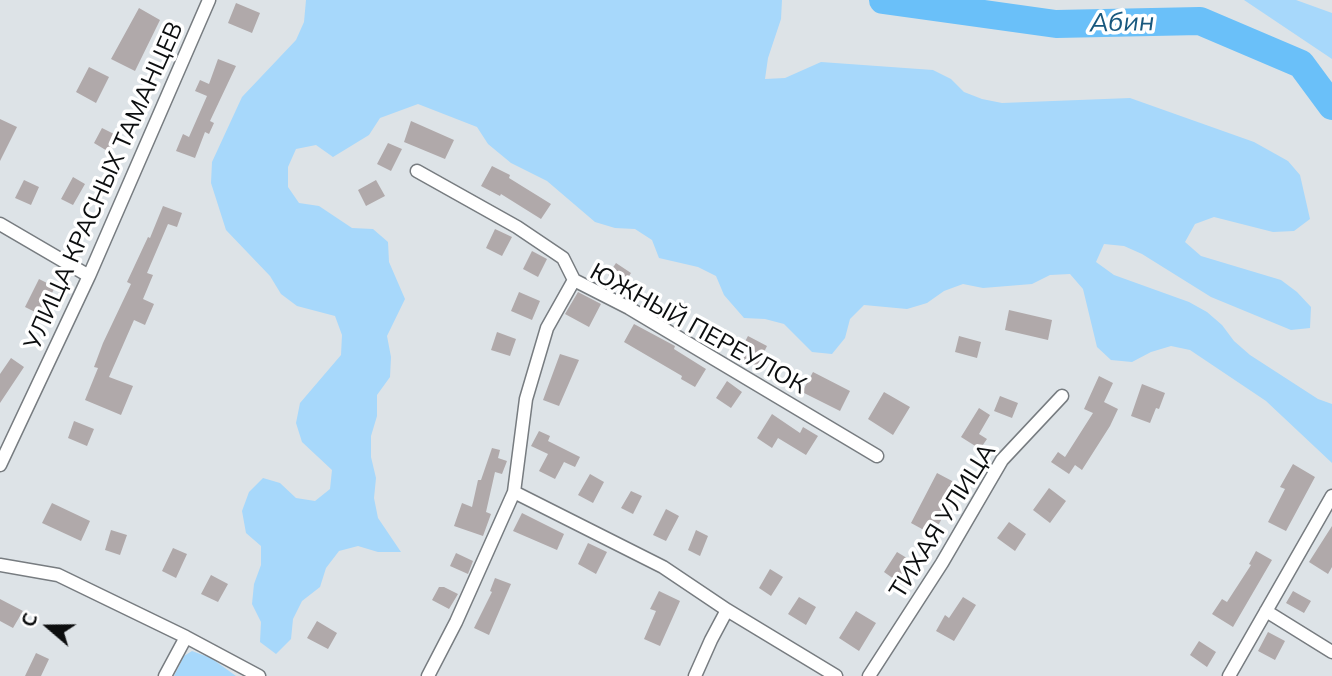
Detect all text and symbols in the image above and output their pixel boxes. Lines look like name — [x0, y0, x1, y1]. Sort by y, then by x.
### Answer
water label: Абин — [1089, 7, 1155, 39]
street label: УЛИЦА КРАСНЫХ ТАМАНЦЕВ — [18, 17, 190, 355]
street label: ЮЖНЫЙ ПЕРЕУЛОК — [585, 257, 811, 401]
street label: ТИХАЯ УЛИЦА — [884, 438, 1002, 604]
north arrow — [14, 592, 84, 662]
text: С — [16, 610, 43, 630]

